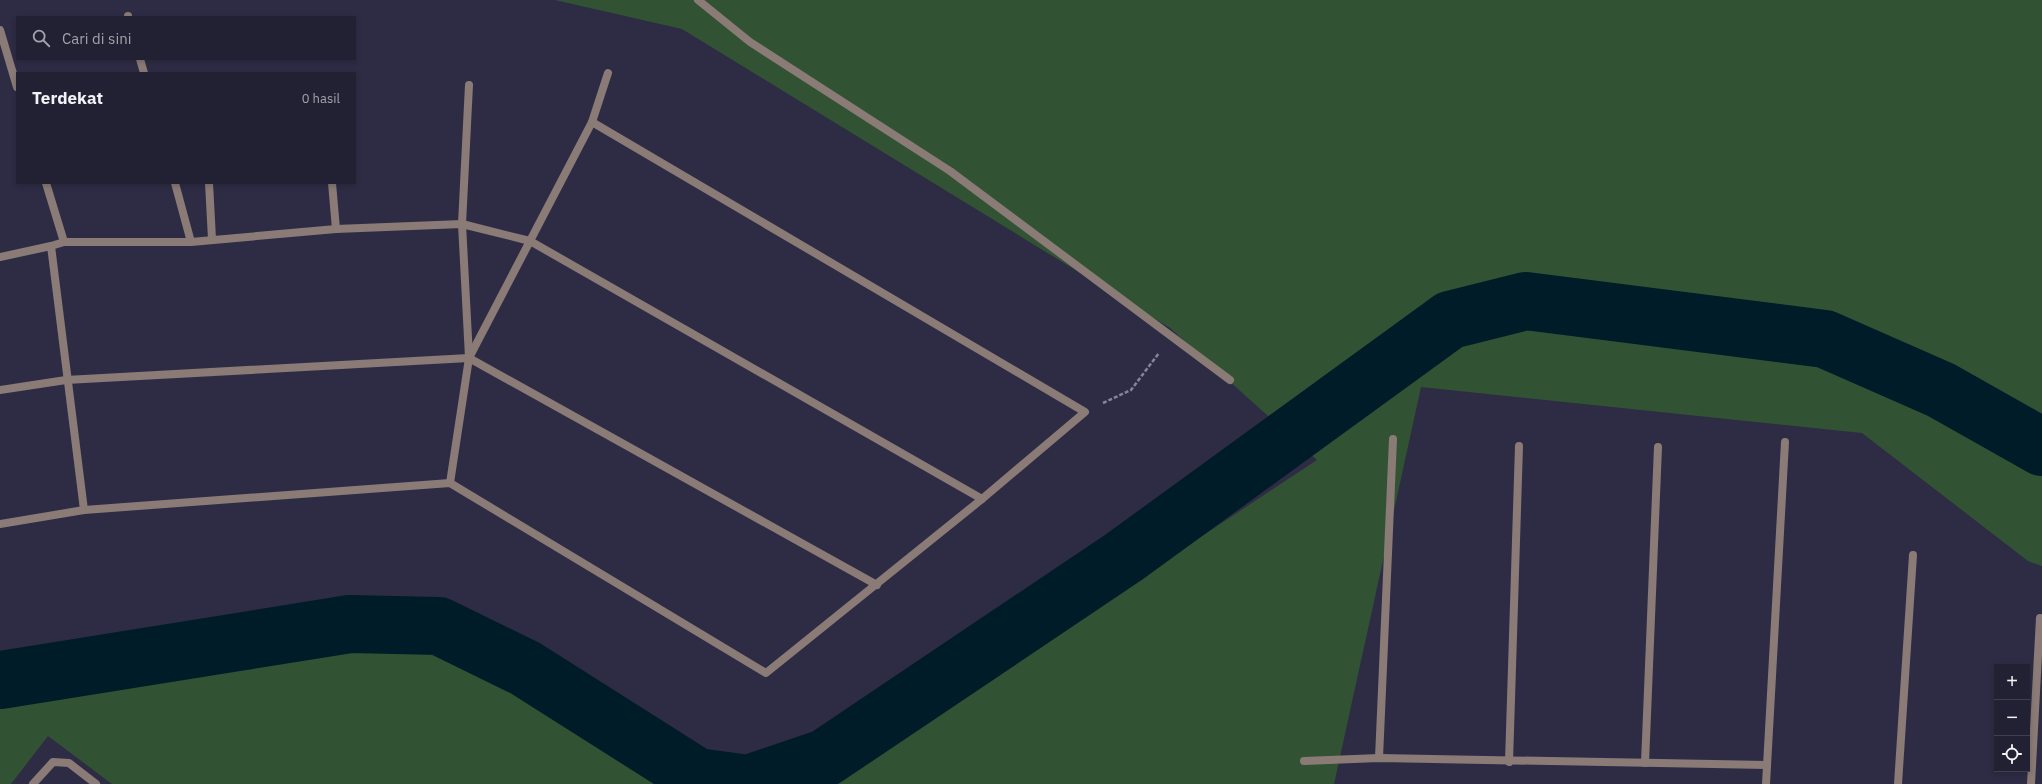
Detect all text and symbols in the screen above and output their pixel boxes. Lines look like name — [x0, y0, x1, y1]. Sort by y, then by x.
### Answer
search box — [16, 16, 356, 60]
icon: search — [30, 27, 52, 49]
text: Cari di sini — [62, 29, 131, 48]
text: Terdekat — [32, 87, 103, 109]
text: 0 hasil — [302, 90, 340, 107]
map controls — [1994, 664, 2030, 772]
button: + — [1994, 664, 2030, 700]
button: − — [1994, 700, 2030, 736]
button: locate — [1994, 736, 2030, 772]

